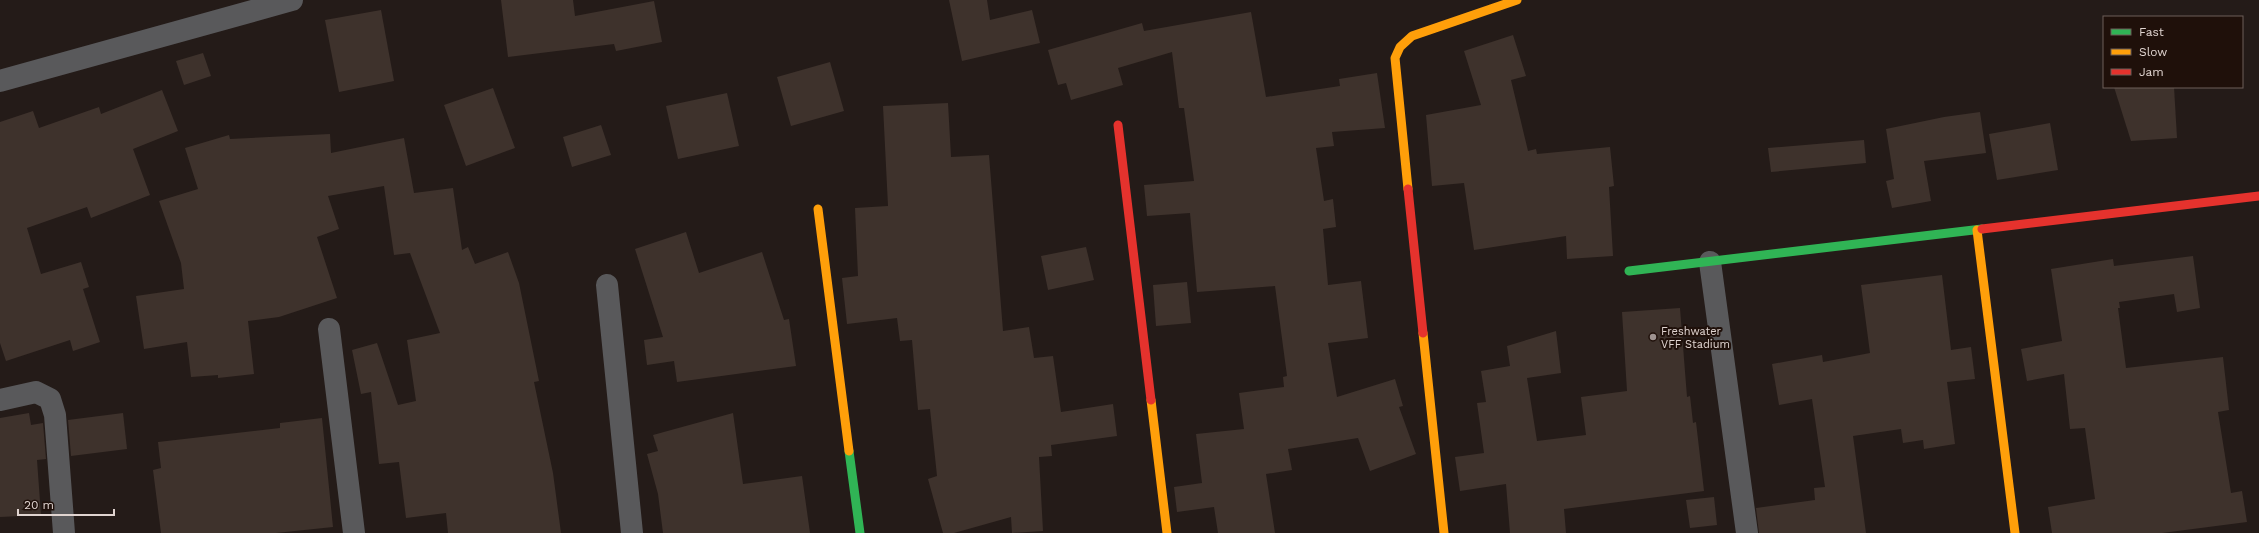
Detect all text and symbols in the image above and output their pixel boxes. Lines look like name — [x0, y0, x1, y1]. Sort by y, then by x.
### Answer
legend — [2103, 16, 2243, 88]
text: Fast — [2139, 25, 2164, 39]
text: Slow — [2139, 45, 2167, 59]
text: Jam — [2139, 65, 2164, 79]
place label: Freshwater VFF Stadium — [1661, 325, 1730, 351]
marker: Freshwater VFF Stadium — [1648, 332, 1658, 342]
scale bar — [18, 491, 114, 517]
text: 20 m — [24, 498, 54, 512]

